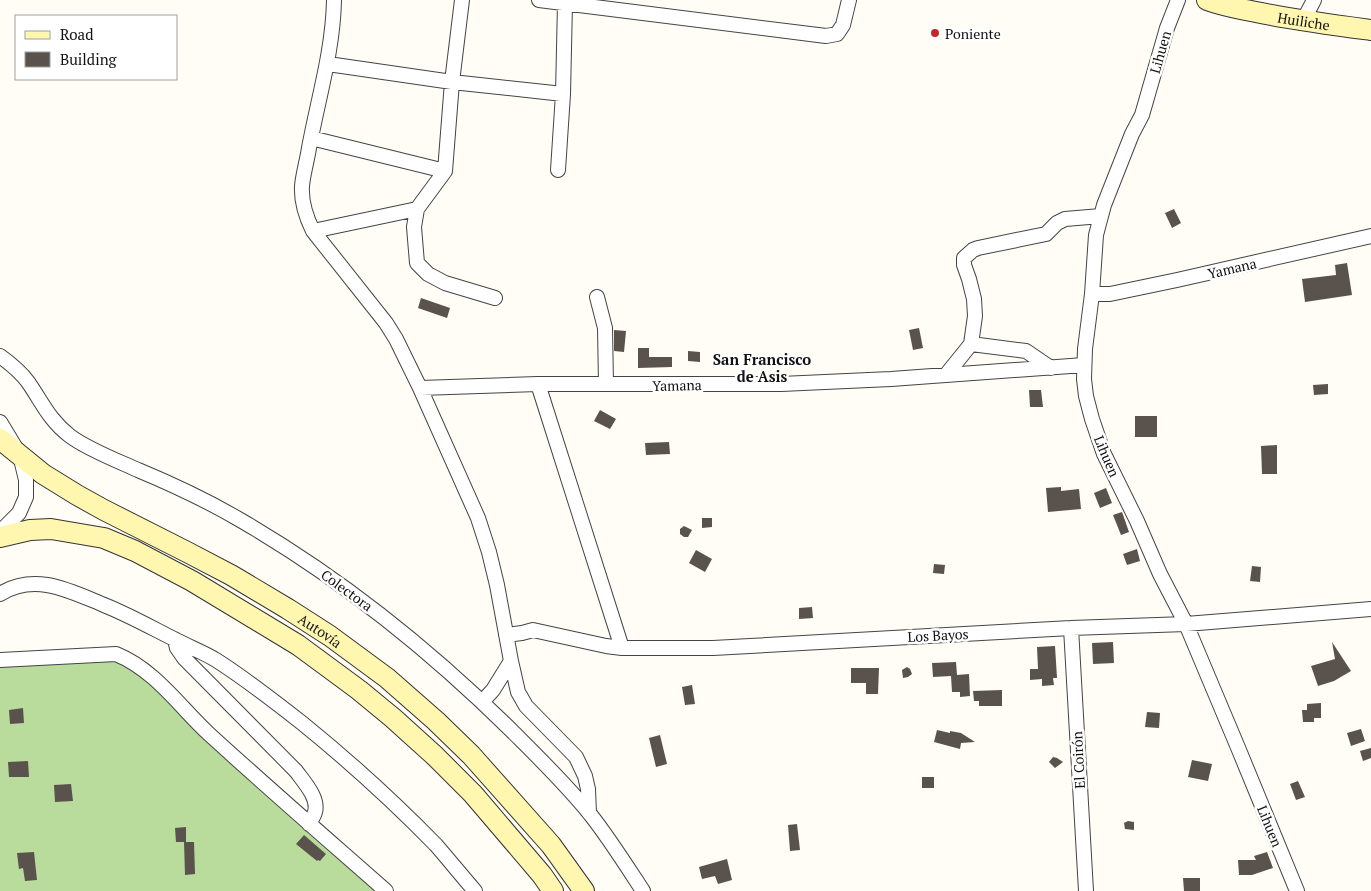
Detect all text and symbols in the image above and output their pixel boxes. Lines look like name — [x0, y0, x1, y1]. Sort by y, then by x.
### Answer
street label: Huiliche — [1276, 7, 1331, 34]
legend — [15, 15, 178, 80]
text: Road — [60, 24, 93, 44]
place label: Poniente — [945, 24, 1001, 43]
marker: Poniente — [929, 27, 941, 39]
street label: Lihuen — [1145, 28, 1175, 76]
text: Building — [60, 49, 118, 69]
street label: Yamana — [1206, 253, 1258, 283]
district label: San Francisco de Asis — [713, 349, 811, 386]
street label: Yamana — [652, 375, 702, 395]
street label: Lihuen — [1090, 432, 1125, 480]
street label: Colectora — [317, 565, 377, 615]
street label: Autovía — [295, 609, 346, 651]
street label: Los Bayos — [907, 624, 969, 646]
street label: El Coirón — [1067, 730, 1089, 789]
street label: Lihuen — [1253, 802, 1287, 850]

